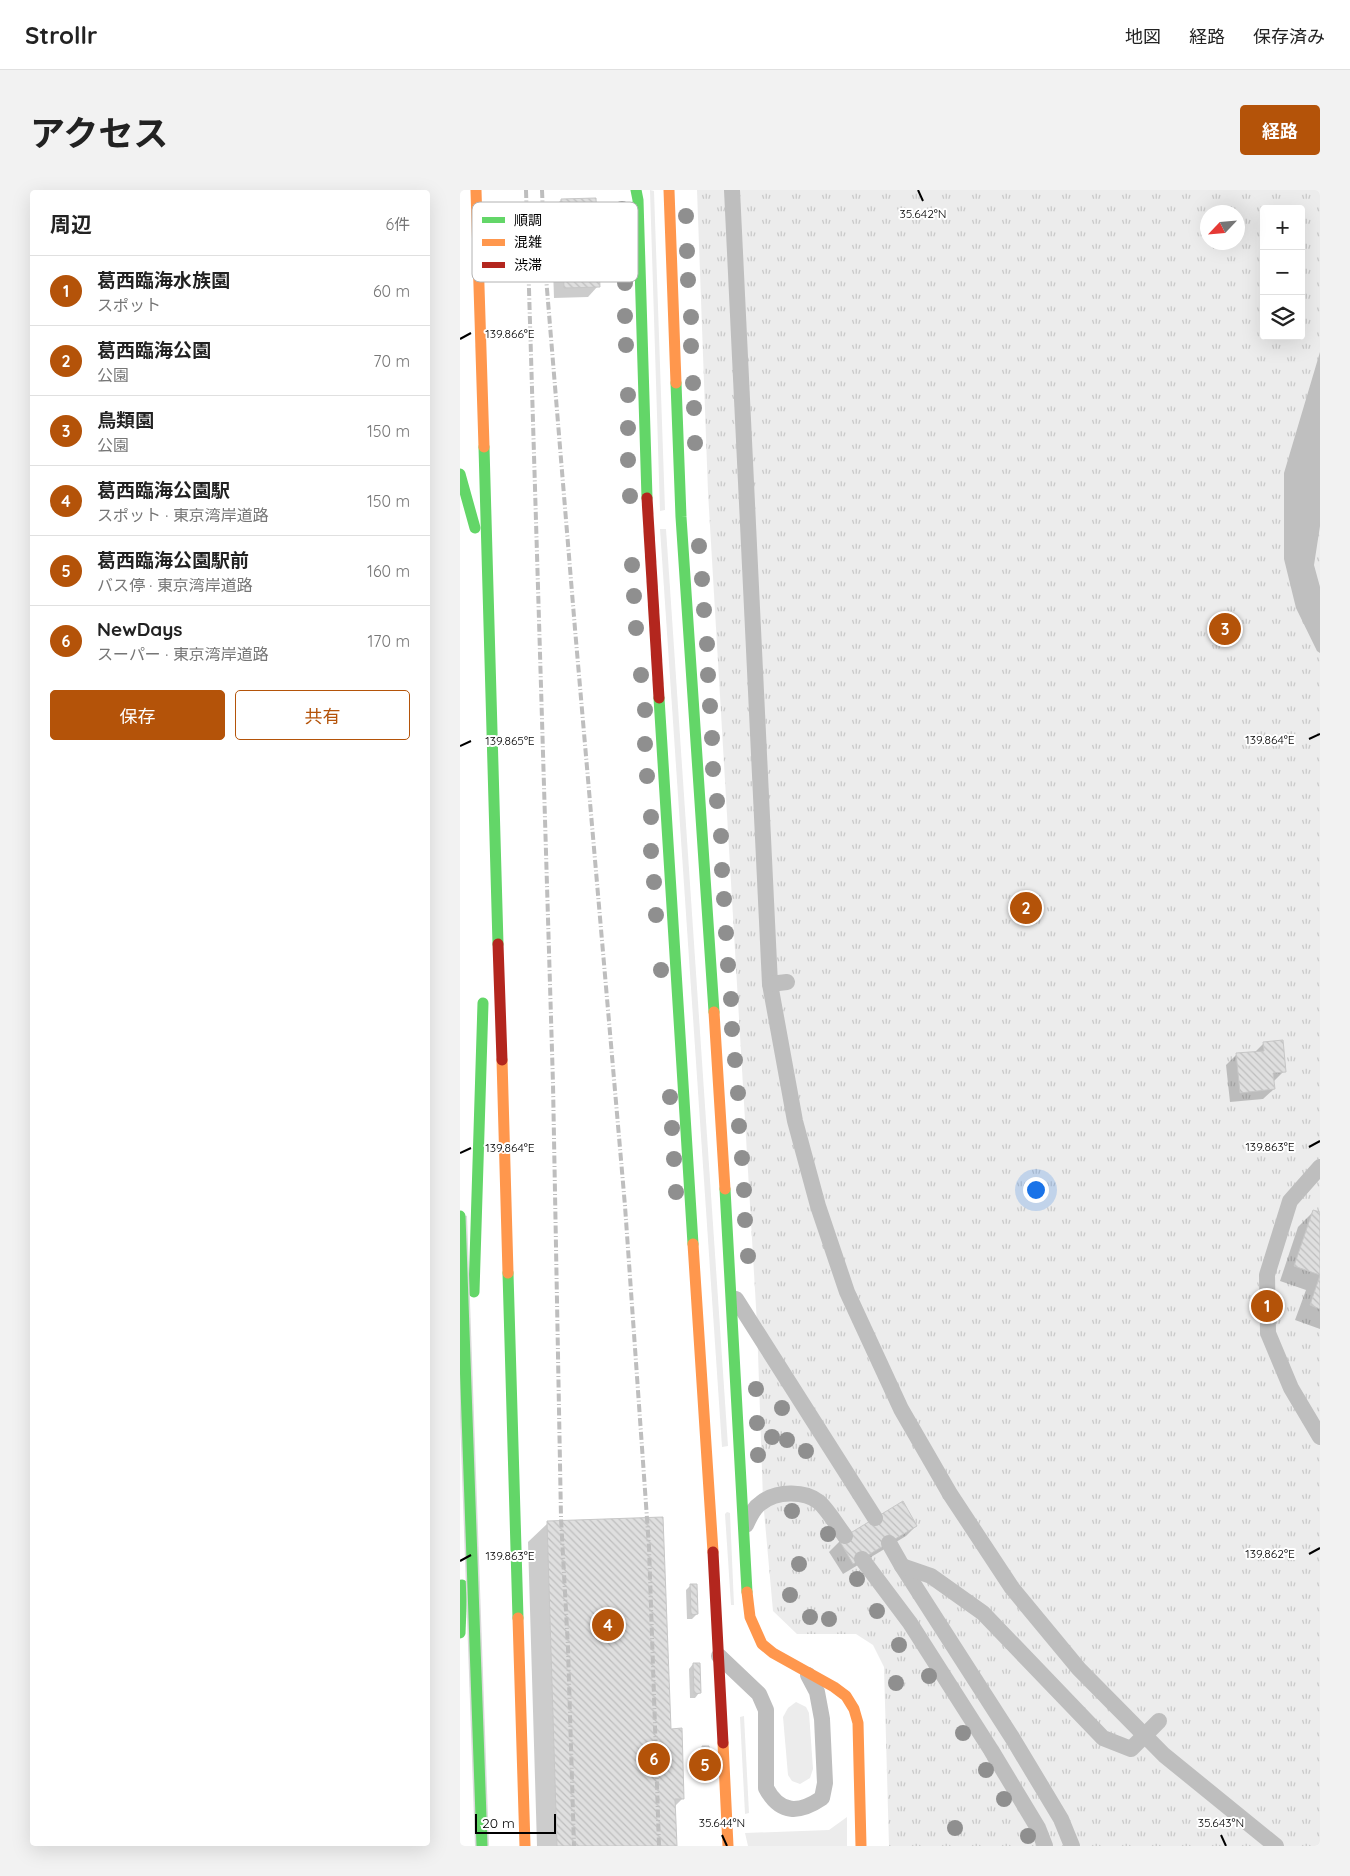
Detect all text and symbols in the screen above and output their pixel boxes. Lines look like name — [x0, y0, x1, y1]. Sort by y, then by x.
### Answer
text: Strollr — [25, 20, 97, 50]
text: 地図 — [1125, 25, 1161, 48]
text: 経路 — [1189, 25, 1225, 48]
text: 保存済み — [1253, 25, 1325, 48]
button: 経路 — [1240, 105, 1320, 155]
text: アクセス — [30, 111, 168, 155]
legend — [472, 202, 638, 282]
north arrow — [1200, 205, 1245, 250]
map controls — [1260, 205, 1305, 340]
button: + — [1260, 205, 1305, 250]
text: 35.642°N — [899, 206, 947, 221]
text: 周辺 — [50, 211, 92, 237]
text: 順調 — [514, 211, 542, 229]
text: 6件 — [385, 214, 410, 234]
text: 混雑 — [514, 233, 542, 251]
button: − — [1260, 250, 1305, 295]
text: 渋滞 — [514, 256, 542, 274]
text: 葛西臨海水族園 — [97, 268, 230, 292]
text: 1 — [63, 281, 69, 301]
text: 60 m — [373, 281, 410, 301]
text: スポット — [97, 295, 161, 315]
button: layers — [1260, 295, 1305, 340]
text: 139.866°E — [485, 326, 535, 341]
text: 葛西臨海公園 — [97, 338, 211, 362]
text: 2 — [61, 351, 71, 371]
text: 70 m — [373, 351, 410, 371]
text: 公園 — [97, 365, 129, 385]
text: 鳥類園 — [97, 408, 154, 432]
text: 3 — [62, 421, 70, 441]
text: 150 m — [367, 421, 410, 441]
text: 公園 — [97, 435, 129, 455]
text: 葛西臨海公園駅 — [97, 478, 230, 502]
text: 4 — [61, 491, 71, 511]
text: 150 m — [367, 491, 410, 511]
text: スポット · 東京湾岸道路 — [97, 505, 269, 525]
text: 葛西臨海公園駅前 — [97, 548, 249, 572]
text: 5 — [61, 561, 71, 581]
text: 160 m — [367, 561, 410, 581]
text: バス停 · 東京湾岸道路 — [97, 575, 253, 595]
pin: 3 — [1209, 610, 1241, 648]
text: NewDays — [97, 617, 182, 641]
text: 6 — [62, 631, 70, 651]
text: 170 m — [367, 631, 410, 651]
text: スーパー · 東京湾岸道路 — [97, 644, 269, 664]
button: 保存 — [50, 690, 225, 740]
button: 共有 — [235, 690, 410, 740]
text: 139.864°E — [1245, 732, 1295, 747]
text: 139.865°E — [485, 733, 535, 748]
pin: 2 — [1010, 889, 1042, 927]
text: 139.863°E — [1245, 1139, 1295, 1154]
text: 139.864°E — [485, 1140, 535, 1155]
your location — [1023, 1177, 1049, 1203]
pin: 1 — [1251, 1287, 1283, 1325]
text: 139.862°E — [1245, 1546, 1295, 1561]
text: 139.863°E — [485, 1548, 535, 1563]
pin: 4 — [592, 1606, 624, 1644]
pin: 6 — [638, 1740, 670, 1778]
pin: 5 — [689, 1746, 721, 1784]
scale bar — [475, 1811, 556, 1834]
text: 20 m — [482, 1814, 515, 1832]
text: 35.644°N — [699, 1815, 745, 1830]
text: 35.643°N — [1198, 1815, 1244, 1830]

